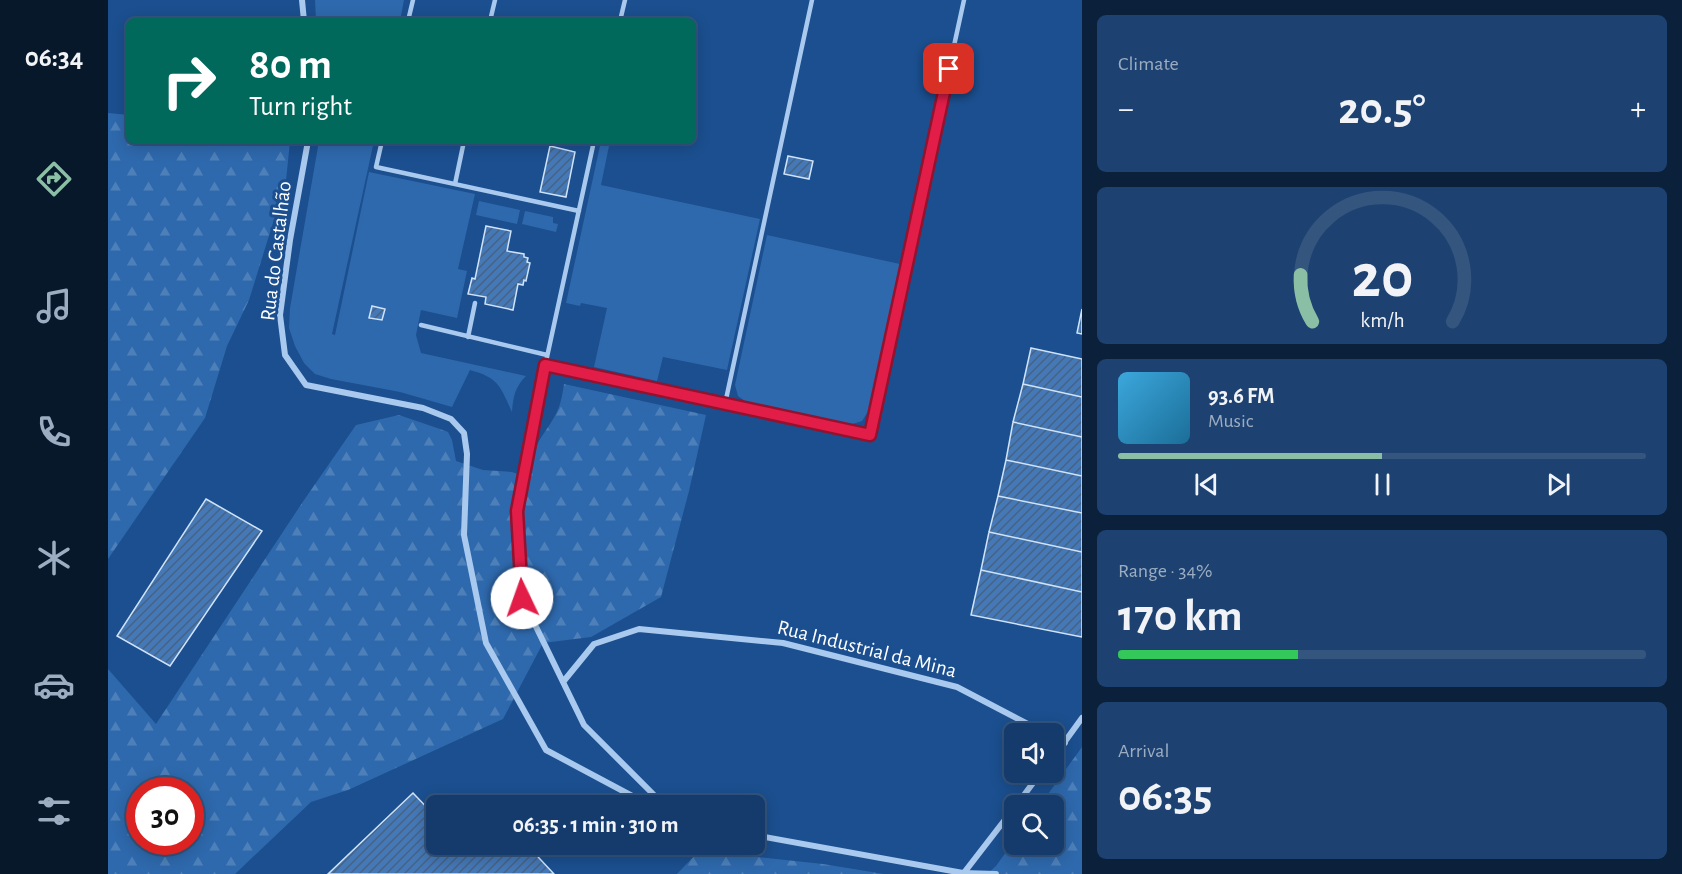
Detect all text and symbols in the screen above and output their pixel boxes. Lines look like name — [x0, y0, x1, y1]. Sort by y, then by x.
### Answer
icon: right — [150, 42, 228, 120]
pin — [923, 43, 974, 94]
text: 06:34 — [25, 44, 83, 71]
text: 80 m — [249, 44, 332, 86]
icon: arrive — [932, 52, 965, 85]
text: Climate — [1118, 54, 1179, 74]
text: 20.5° — [1338, 87, 1426, 132]
text: Turn right — [249, 93, 352, 120]
text: − — [1118, 93, 1134, 126]
text: + — [1630, 93, 1646, 126]
icon: directions — [33, 158, 75, 200]
street label: Rua do Castalhão — [257, 180, 295, 322]
text: 20 — [1351, 246, 1413, 308]
icon: music — [33, 285, 75, 327]
text: km/h — [1360, 311, 1404, 332]
text: 93.6 FM — [1208, 385, 1274, 407]
icon: phone — [33, 411, 75, 453]
text: Music — [1208, 411, 1254, 431]
icon: previous — [1190, 468, 1223, 501]
icon: pause — [1366, 468, 1399, 501]
icon: next — [1542, 468, 1575, 501]
icon: climate — [33, 537, 75, 579]
text: Range · 34% — [1118, 561, 1213, 581]
position arrow — [490, 566, 554, 630]
text: 170 km — [1118, 594, 1242, 639]
street label: Rua Industrial da Mina — [775, 617, 959, 682]
icon: car — [33, 664, 75, 706]
map controls — [1004, 723, 1064, 855]
button: sound — [1004, 723, 1064, 783]
text: Arrival — [1118, 741, 1169, 761]
text: 06:35 — [1118, 774, 1212, 819]
speed limit sign: 30 — [126, 777, 204, 855]
icon: filters — [33, 790, 75, 832]
button: search — [1004, 795, 1064, 855]
text: 06:35 · 1 min · 310 m — [513, 814, 678, 836]

